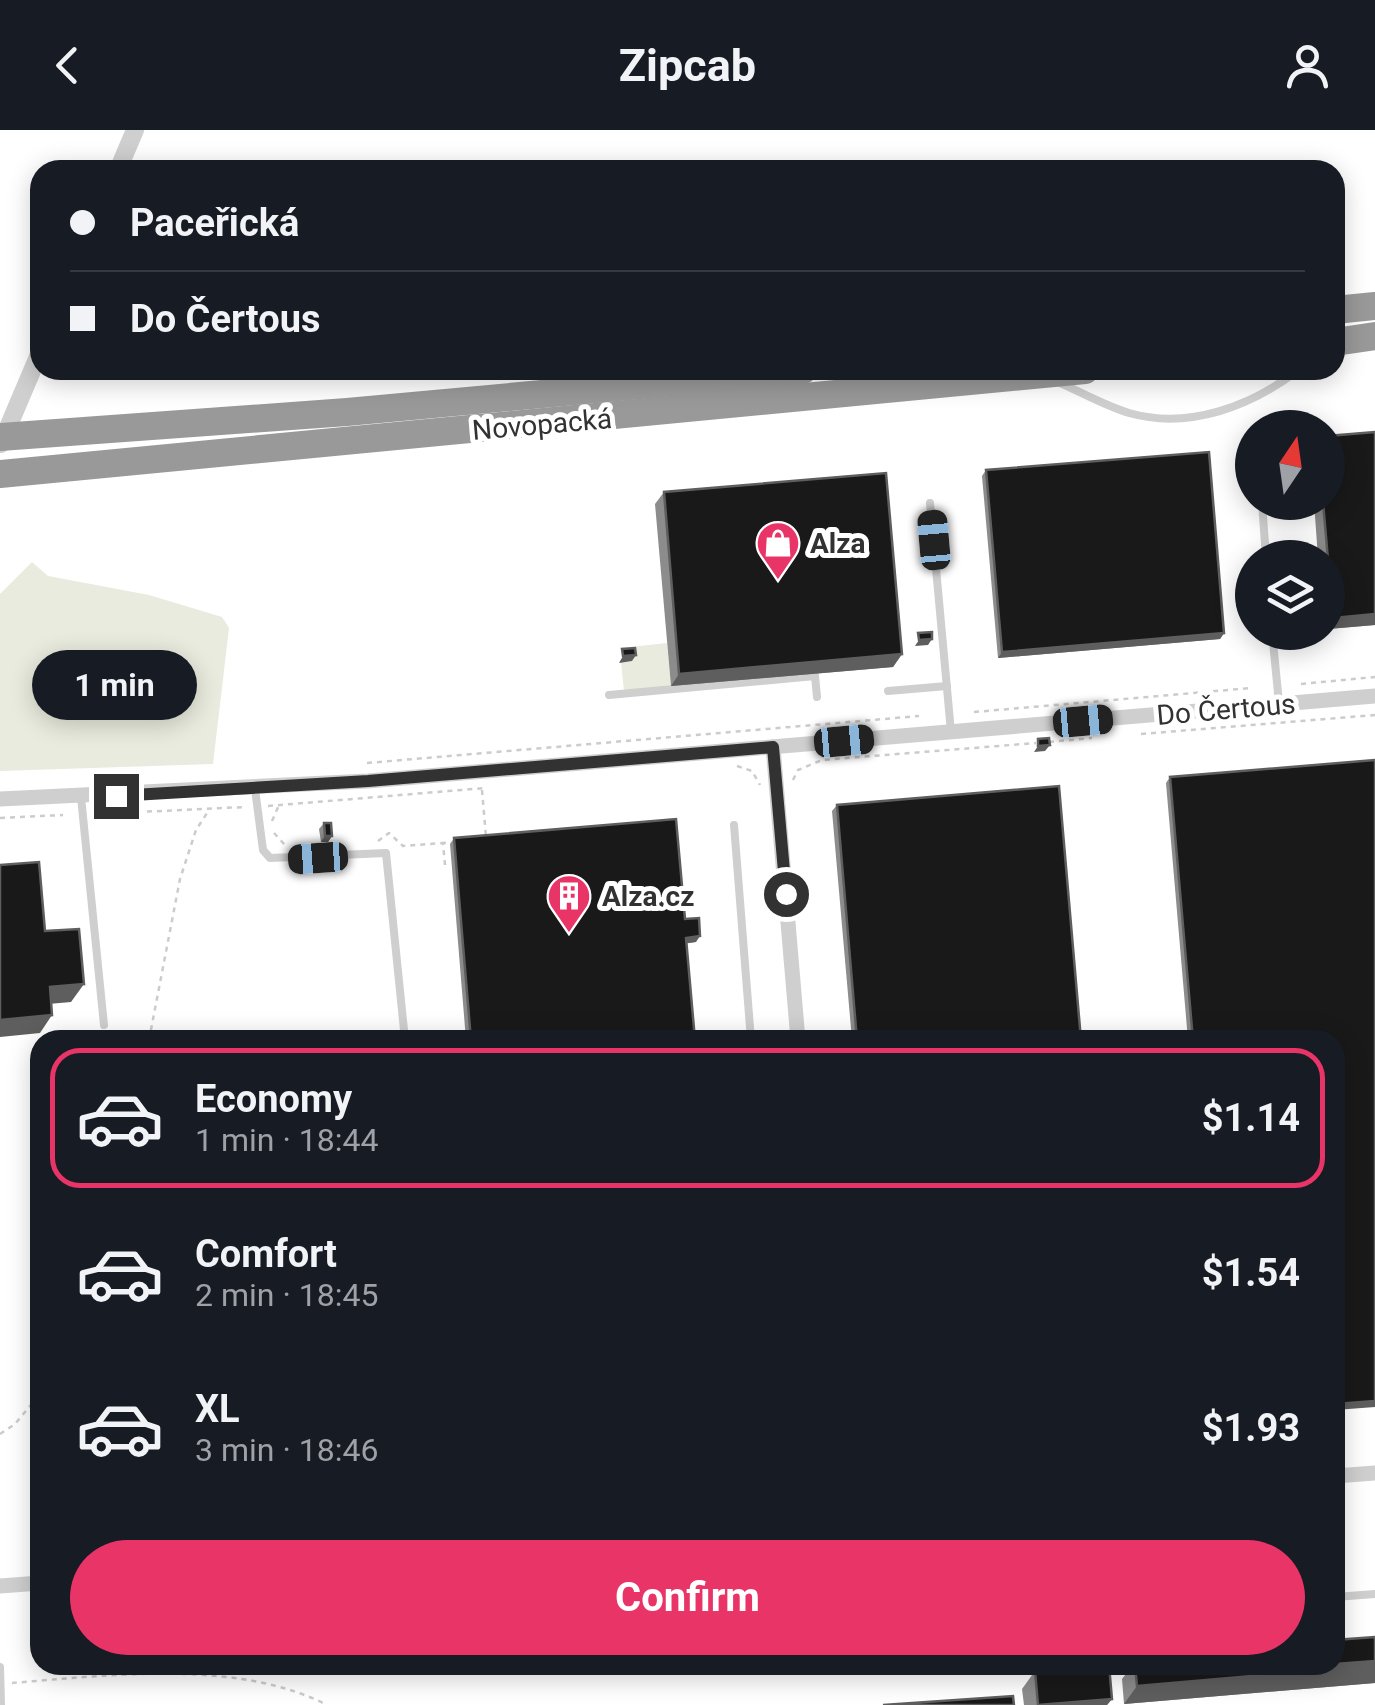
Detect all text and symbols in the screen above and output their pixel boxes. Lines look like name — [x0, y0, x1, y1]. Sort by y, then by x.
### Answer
icon: back — [40, 38, 95, 93]
icon: person — [1280, 38, 1335, 93]
text: Zipcab — [619, 39, 756, 92]
text: Paceřická — [130, 201, 299, 245]
text: Do Čertous — [130, 297, 320, 341]
street label: Novopacká — [471, 402, 613, 447]
north arrow — [1235, 410, 1345, 520]
map controls — [1235, 410, 1345, 650]
car — [916, 509, 952, 571]
shop icon: Alza — [755, 520, 801, 581]
place label: Alza — [810, 527, 865, 560]
button: layers — [1235, 540, 1345, 650]
callout: 1 min — [34, 651, 198, 721]
text: 1 min — [74, 666, 155, 704]
street label: Do Čertous — [1155, 687, 1297, 732]
car — [1052, 703, 1114, 739]
car — [813, 723, 875, 759]
route end — [94, 774, 139, 819]
car — [287, 841, 349, 875]
route start — [764, 872, 809, 917]
building icon: Alza.cz — [546, 873, 592, 934]
place label: Alza.cz — [602, 880, 694, 913]
icon: car — [75, 1073, 165, 1163]
text: Economy — [195, 1077, 352, 1121]
text: $1.14 — [1202, 1096, 1300, 1140]
text: 1 min · 18:44 — [195, 1121, 378, 1159]
icon: car — [75, 1228, 165, 1318]
text: Comfort — [195, 1232, 337, 1276]
text: $1.54 — [1202, 1251, 1300, 1295]
text: 2 min · 18:45 — [195, 1276, 378, 1314]
icon: car — [75, 1383, 165, 1473]
text: XL — [195, 1387, 240, 1431]
text: $1.93 — [1202, 1406, 1300, 1450]
text: 3 min · 18:46 — [195, 1431, 378, 1469]
button: Confirm — [70, 1540, 1305, 1655]

